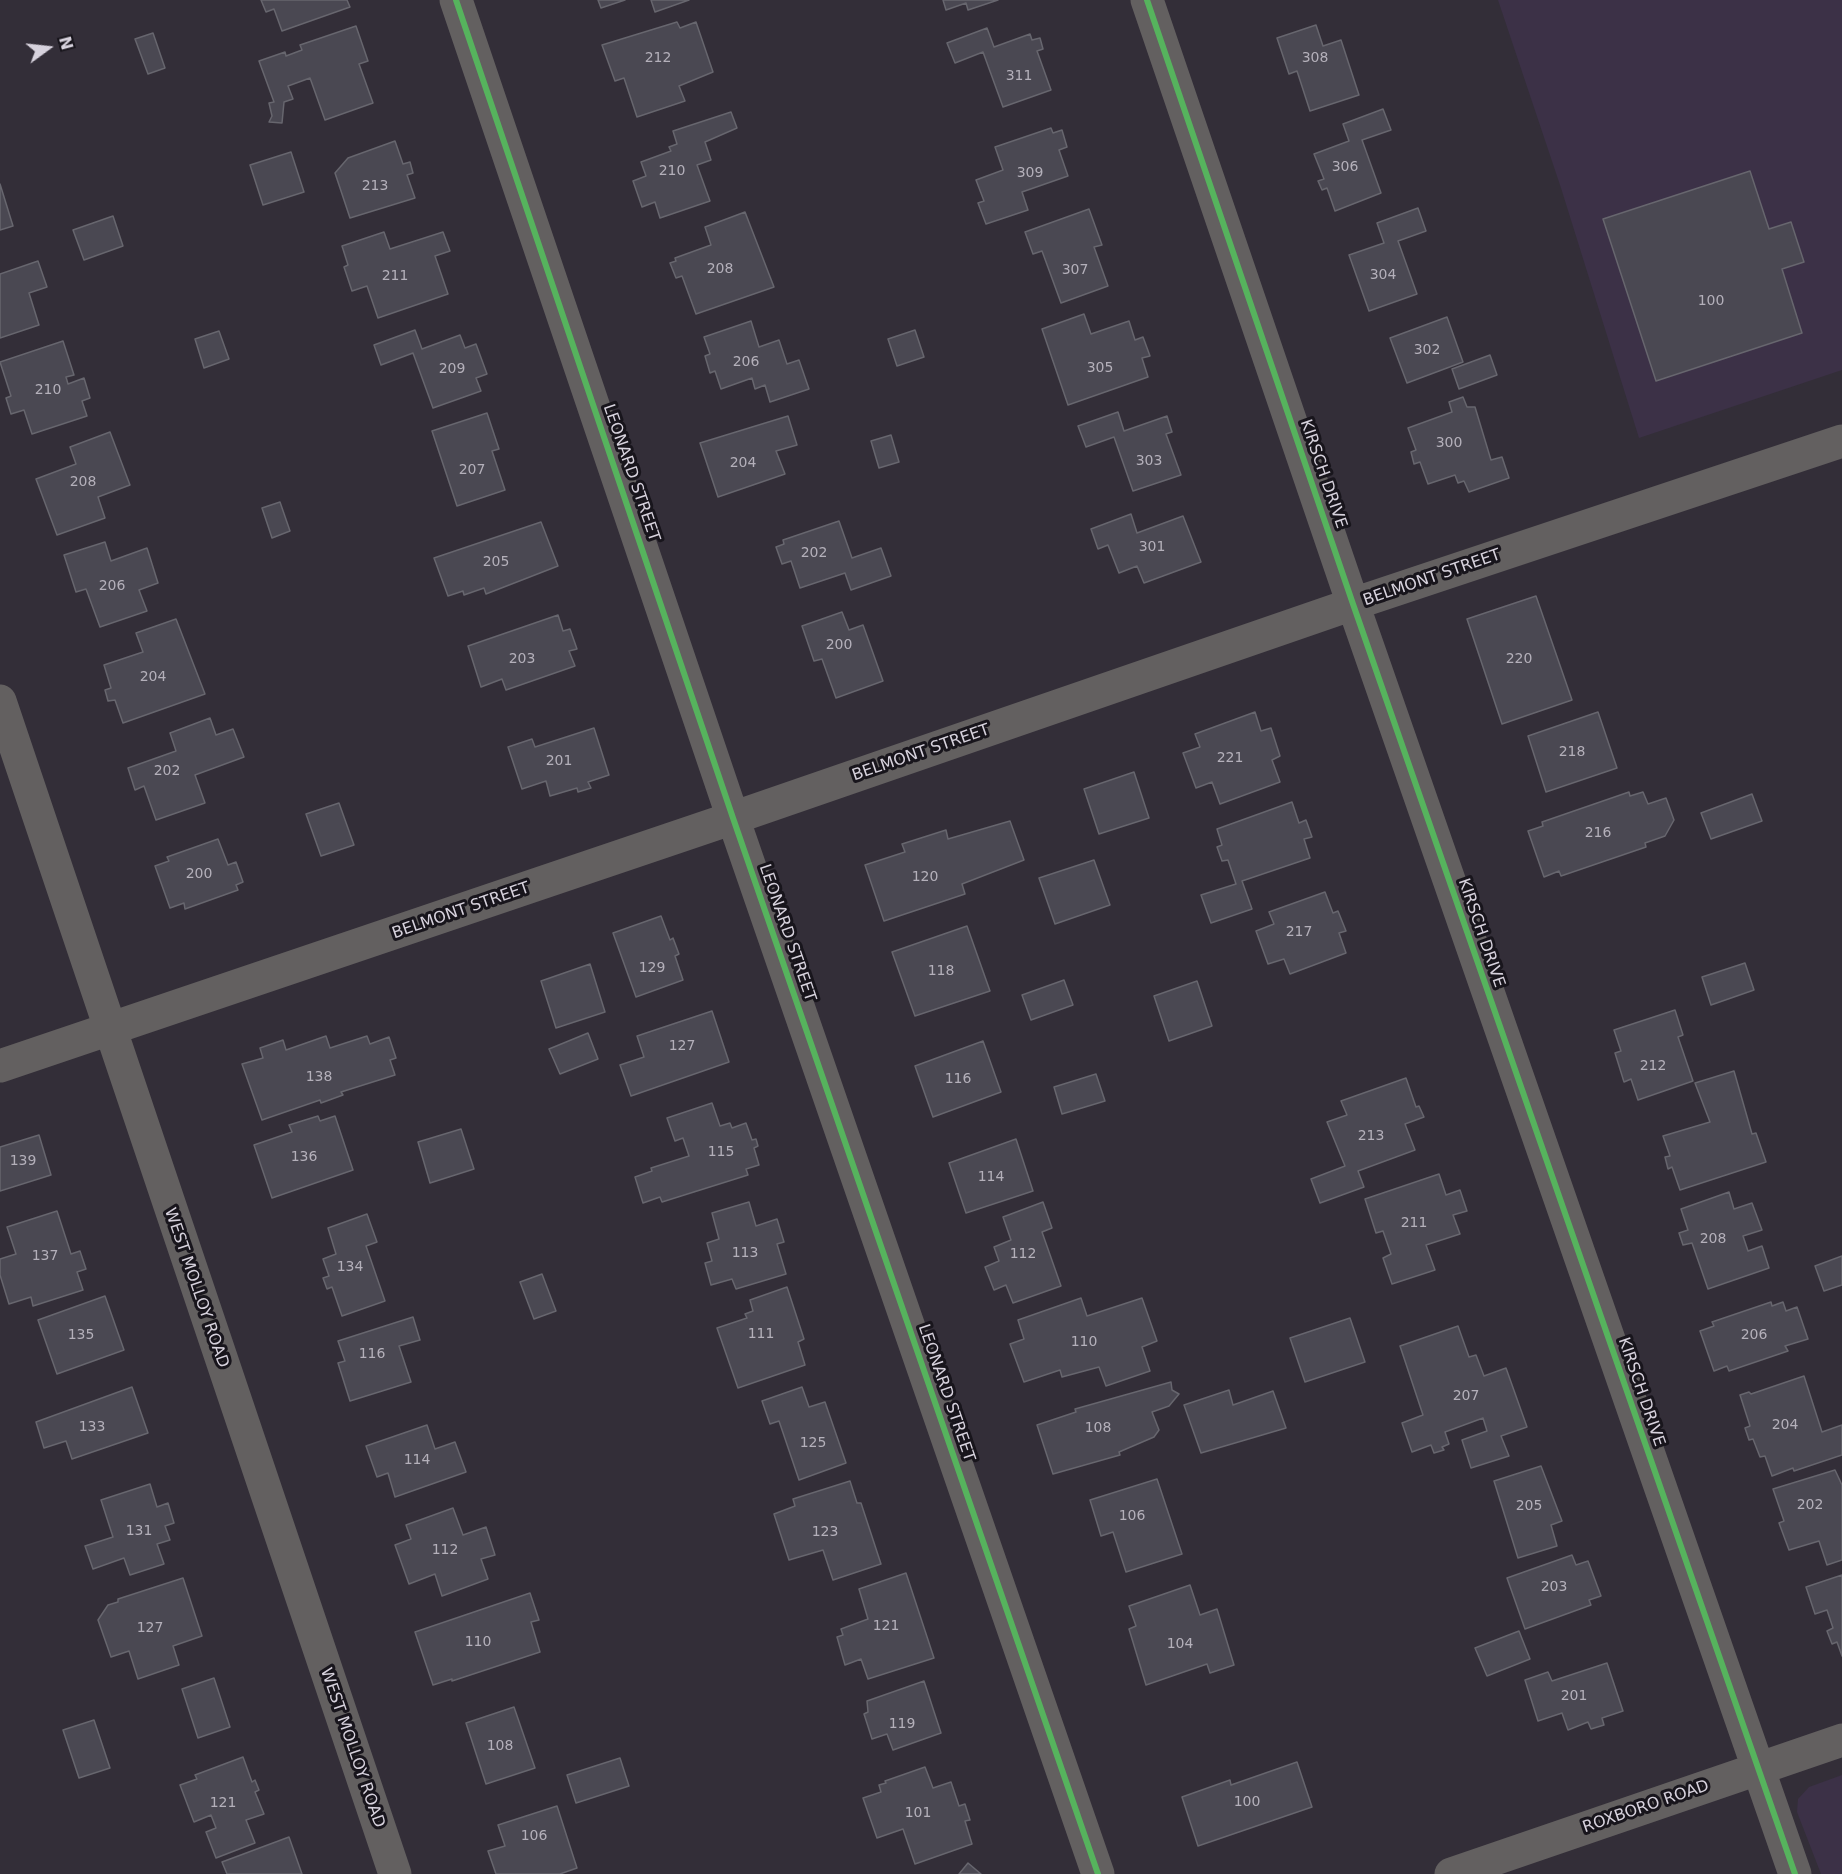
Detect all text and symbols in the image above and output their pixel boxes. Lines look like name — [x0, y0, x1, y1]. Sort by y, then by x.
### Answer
north arrow — [18, 18, 78, 78]
text: N — [55, 34, 77, 52]
house number: 212 — [645, 50, 671, 66]
house number: 308 — [1302, 50, 1328, 66]
house number: 311 — [1006, 68, 1032, 84]
house number: 306 — [1332, 159, 1358, 175]
house number: 210 — [659, 163, 685, 179]
house number: 309 — [1017, 165, 1043, 181]
house number: 213 — [362, 178, 388, 194]
house number: 208 — [707, 261, 733, 277]
house number: 307 — [1062, 262, 1088, 278]
house number: 304 — [1370, 267, 1396, 283]
house number: 211 — [382, 268, 408, 284]
house number: 100 — [1698, 293, 1724, 309]
house number: 302 — [1414, 342, 1440, 358]
house number: 206 — [733, 354, 759, 370]
house number: 305 — [1087, 360, 1113, 376]
house number: 209 — [439, 361, 465, 377]
house number: 210 — [35, 382, 61, 398]
street label: LEONARD STREET — [598, 402, 664, 544]
street label: KIRSCH DRIVE — [1295, 417, 1351, 531]
house number: 300 — [1436, 435, 1462, 451]
house number: 303 — [1136, 453, 1162, 469]
house number: 204 — [730, 455, 756, 471]
house number: 207 — [459, 462, 485, 478]
house number: 208 — [70, 474, 96, 490]
house number: 301 — [1139, 539, 1165, 555]
house number: 202 — [801, 545, 827, 561]
street label: BELMONT STREET — [1361, 545, 1503, 611]
house number: 205 — [483, 554, 509, 570]
house number: 206 — [99, 578, 125, 594]
house number: 200 — [826, 637, 852, 653]
house number: 203 — [509, 651, 535, 667]
house number: 220 — [1506, 651, 1532, 667]
house number: 204 — [140, 669, 166, 685]
street label: BELMONT STREET — [850, 720, 992, 786]
house number: 218 — [1559, 744, 1585, 760]
house number: 221 — [1217, 750, 1243, 766]
house number: 201 — [546, 753, 572, 769]
house number: 202 — [154, 763, 180, 779]
house number: 216 — [1585, 825, 1611, 841]
street label: LEONARD STREET — [754, 862, 820, 1004]
house number: 200 — [186, 866, 212, 882]
house number: 120 — [912, 869, 938, 885]
street label: KIRSCH DRIVE — [1453, 876, 1509, 990]
street label: BELMONT STREET — [390, 878, 532, 944]
house number: 217 — [1286, 924, 1312, 940]
house number: 129 — [639, 960, 665, 976]
house number: 118 — [928, 963, 954, 979]
house number: 127 — [669, 1038, 695, 1054]
house number: 212 — [1640, 1058, 1666, 1074]
house number: 138 — [306, 1069, 332, 1085]
house number: 116 — [945, 1071, 971, 1087]
house number: 213 — [1358, 1128, 1384, 1144]
house number: 115 — [708, 1144, 734, 1160]
house number: 136 — [291, 1149, 317, 1165]
house number: 139 — [10, 1153, 36, 1169]
house number: 114 — [978, 1169, 1004, 1185]
street label: WEST MOLLOY ROAD — [160, 1206, 232, 1370]
house number: 211 — [1401, 1215, 1427, 1231]
house number: 208 — [1700, 1231, 1726, 1247]
house number: 113 — [732, 1245, 758, 1261]
house number: 112 — [1010, 1246, 1036, 1262]
house number: 137 — [32, 1248, 58, 1264]
house number: 134 — [337, 1259, 363, 1275]
street label: LEONARD STREET — [913, 1322, 979, 1464]
house number: 111 — [748, 1326, 774, 1342]
house number: 135 — [68, 1327, 94, 1343]
house number: 206 — [1741, 1327, 1767, 1343]
house number: 110 — [1071, 1334, 1097, 1350]
street label: KIRSCH DRIVE — [1613, 1335, 1669, 1449]
house number: 116 — [359, 1346, 385, 1362]
house number: 207 — [1453, 1388, 1479, 1404]
house number: 204 — [1772, 1417, 1798, 1433]
house number: 133 — [79, 1419, 105, 1435]
house number: 108 — [1085, 1420, 1111, 1436]
house number: 125 — [800, 1435, 826, 1451]
house number: 114 — [404, 1452, 430, 1468]
house number: 202 — [1797, 1497, 1823, 1513]
house number: 205 — [1516, 1498, 1542, 1514]
house number: 106 — [1119, 1508, 1145, 1524]
house number: 131 — [126, 1523, 152, 1539]
house number: 123 — [812, 1524, 838, 1540]
house number: 112 — [432, 1542, 458, 1558]
house number: 203 — [1541, 1579, 1567, 1595]
house number: 121 — [873, 1618, 899, 1634]
house number: 127 — [137, 1620, 163, 1636]
house number: 110 — [465, 1634, 491, 1650]
house number: 104 — [1167, 1636, 1193, 1652]
street label: WEST MOLLOY ROAD — [316, 1666, 388, 1830]
house number: 201 — [1561, 1688, 1587, 1704]
house number: 119 — [889, 1716, 915, 1732]
house number: 108 — [487, 1738, 513, 1754]
street label: ROXBORO ROAD — [1580, 1776, 1712, 1838]
house number: 100 — [1234, 1794, 1260, 1810]
house number: 121 — [210, 1795, 236, 1811]
house number: 101 — [905, 1805, 931, 1821]
house number: 106 — [521, 1828, 547, 1844]

